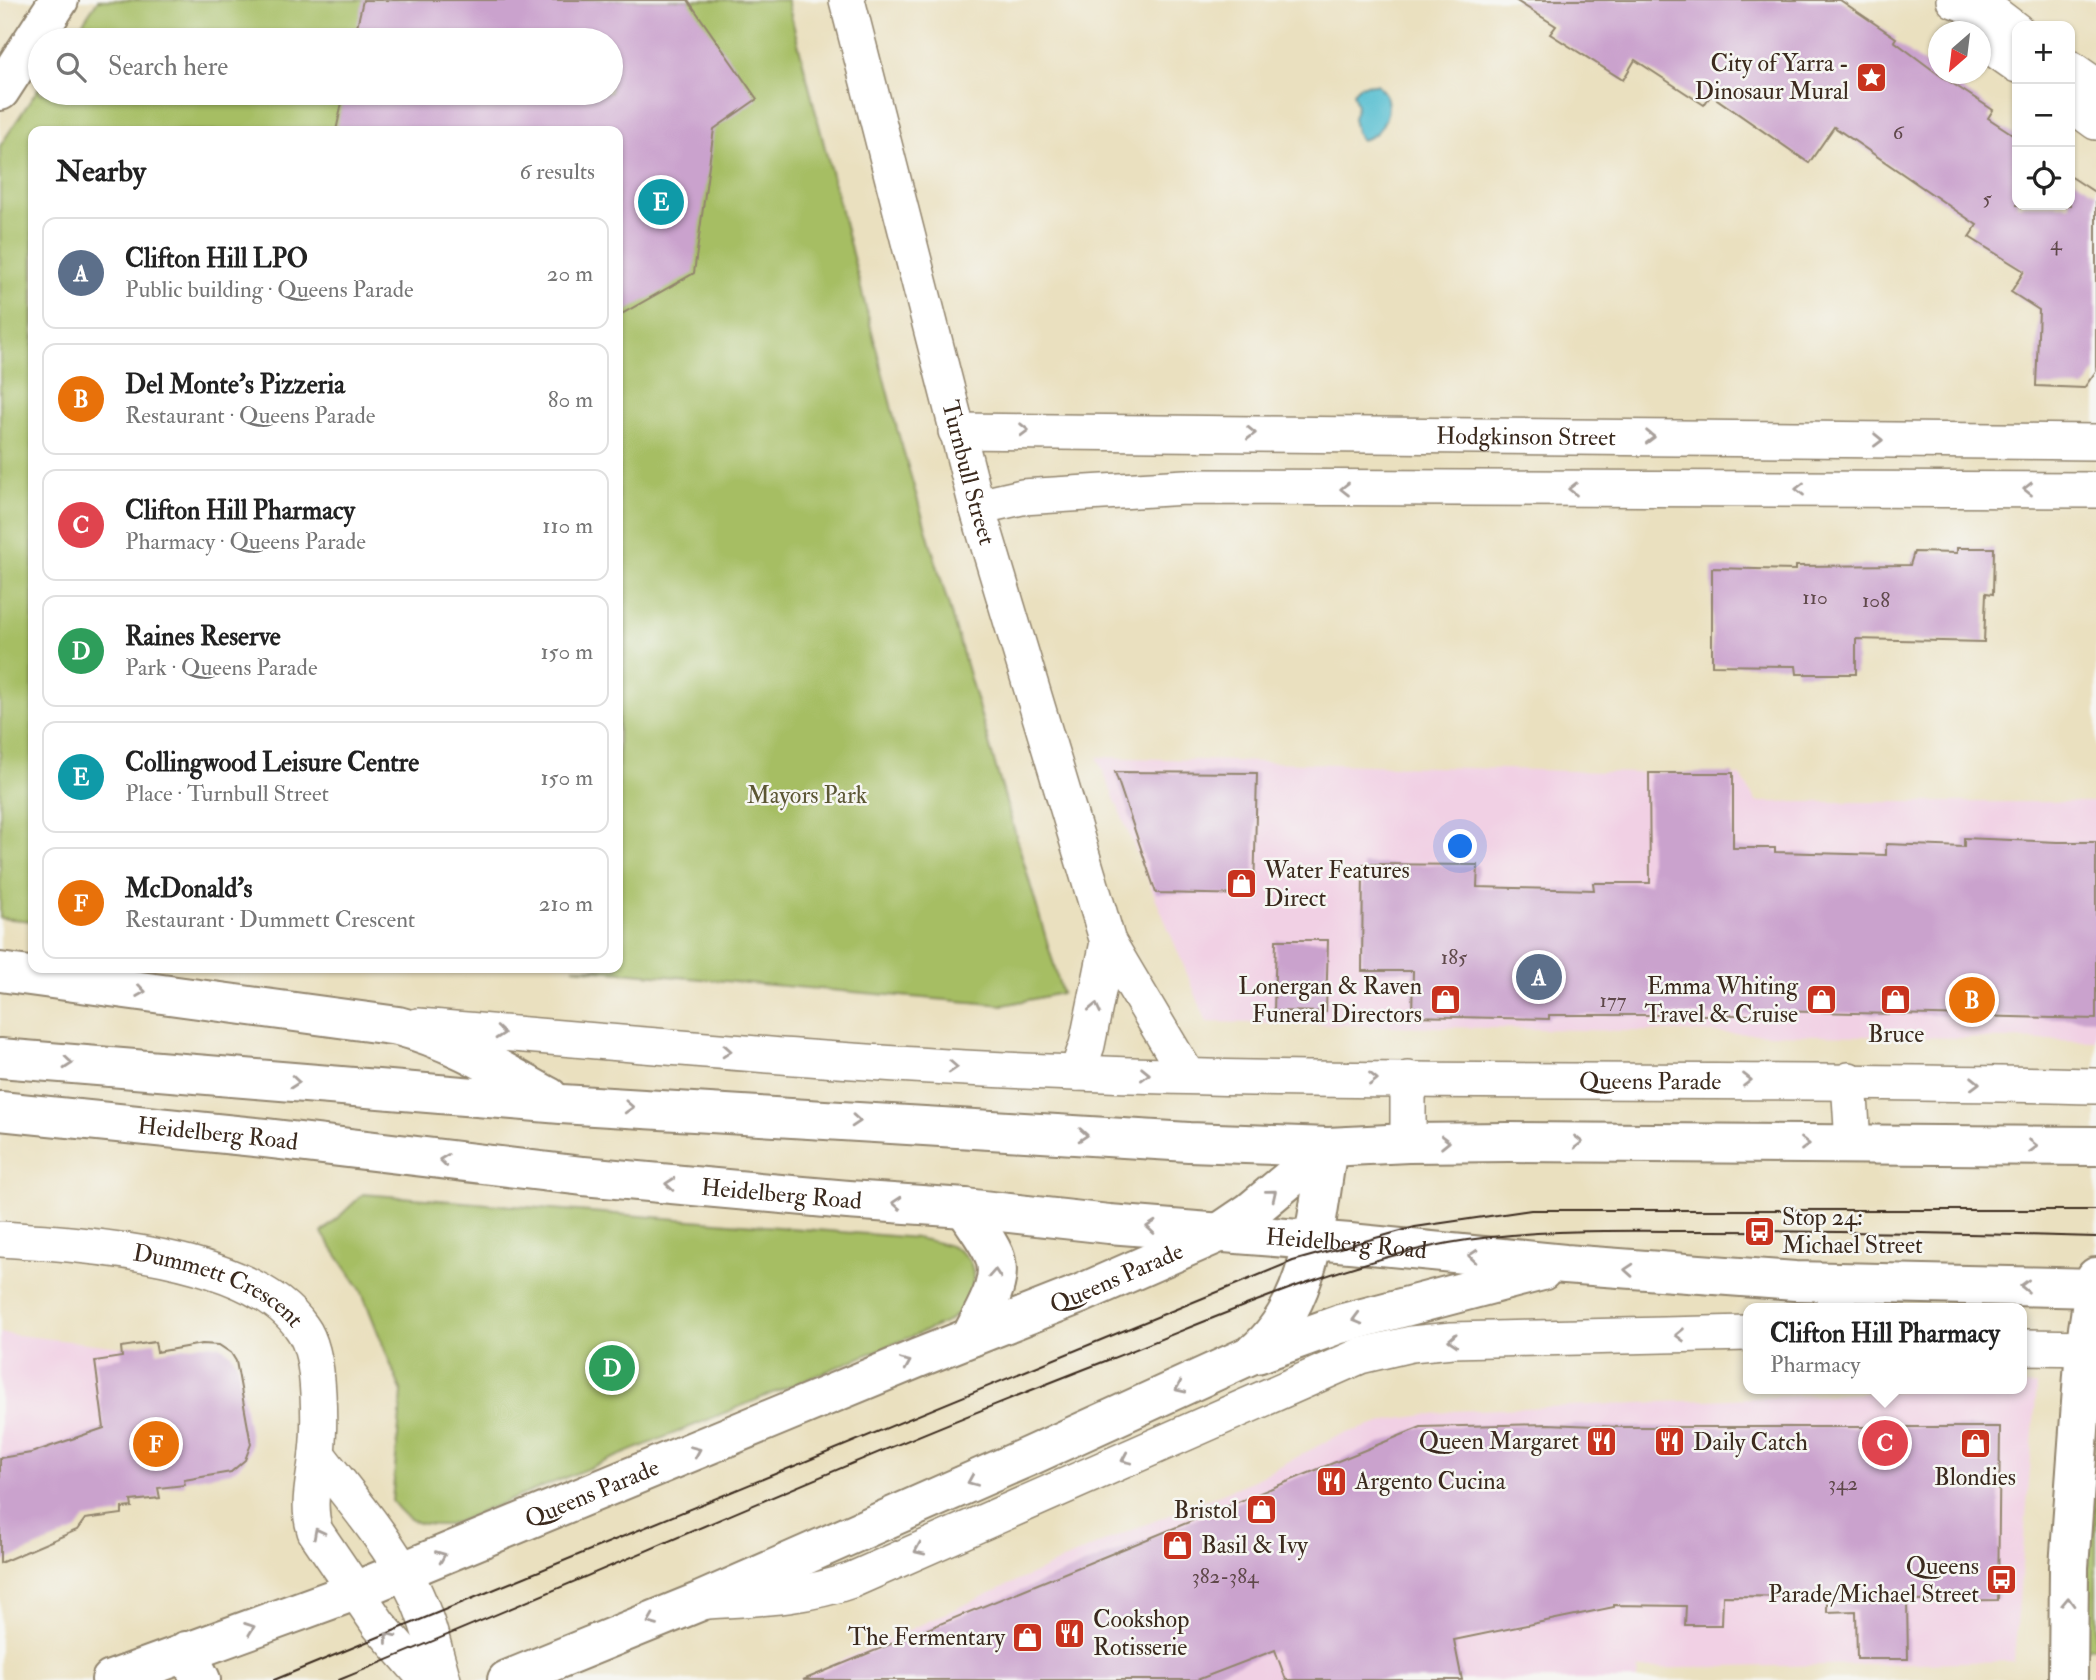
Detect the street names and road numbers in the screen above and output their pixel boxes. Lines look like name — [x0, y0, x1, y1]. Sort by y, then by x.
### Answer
street label: Turnbull Street — [935, 397, 1003, 549]
street label: Hodgkinson Street — [1436, 420, 1616, 453]
street label: Queens Parade — [1579, 1065, 1721, 1097]
street label: Heidelberg Road — [136, 1110, 300, 1157]
street label: Heidelberg Road — [700, 1171, 863, 1216]
street label: Heidelberg Road — [1265, 1221, 1428, 1266]
street label: Queens Parade — [1045, 1235, 1188, 1320]
street label: Dummett Crescent — [131, 1237, 311, 1334]
street label: Queens Parade — [520, 1451, 664, 1535]

